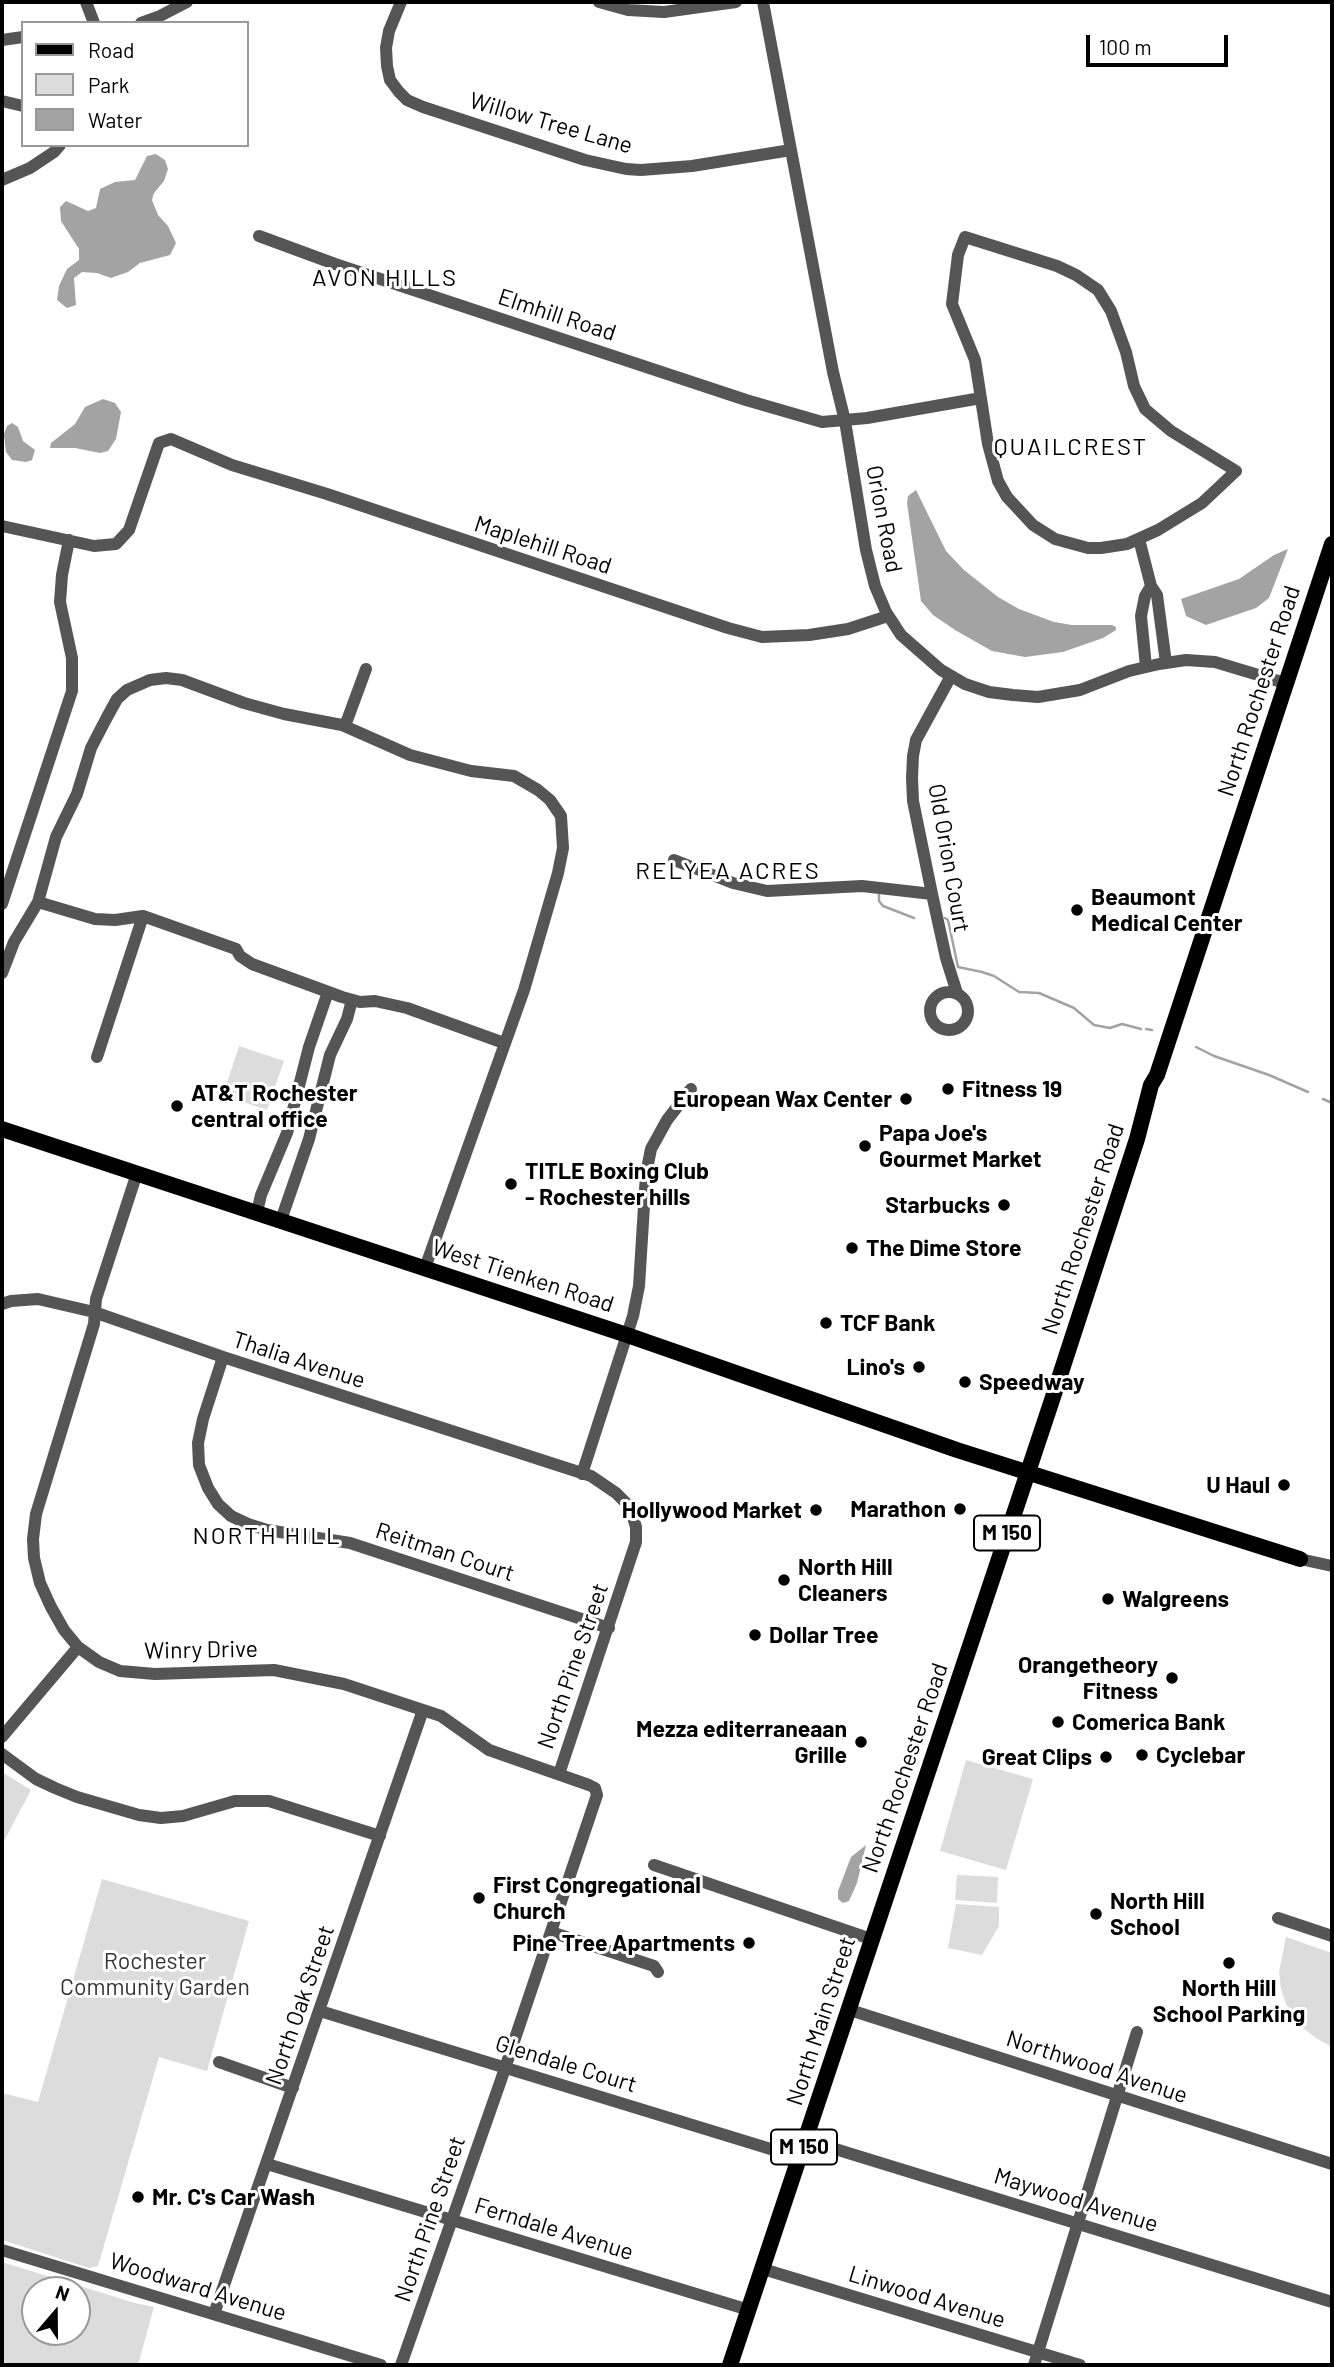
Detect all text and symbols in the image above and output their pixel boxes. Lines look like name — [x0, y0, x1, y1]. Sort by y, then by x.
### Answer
legend — [21, 21, 248, 147]
scale bar — [1089, 21, 1231, 65]
text: 100 m — [1099, 34, 1152, 59]
text: Road — [88, 37, 134, 62]
text: Park — [88, 72, 129, 97]
street label: Willow Tree Lane — [466, 87, 636, 159]
text: Water — [88, 107, 142, 132]
district label: AVON HILLS — [313, 264, 457, 292]
street label: Elmhill Road — [494, 283, 620, 347]
district label: QUAILCREST — [995, 433, 1147, 461]
street label: Orion Road — [860, 463, 908, 575]
street label: Maplehill Road — [471, 510, 615, 580]
street label: North Rochester Road — [1212, 582, 1306, 800]
street label: Old Orion Court — [922, 781, 976, 935]
district label: RELYEA ACRES — [637, 857, 819, 885]
place label: Beaumont Medical Center — [1091, 883, 1243, 937]
marker: Beaumont Medical Center — [1069, 902, 1085, 918]
place label: Fitness 19 — [962, 1075, 1062, 1103]
place label: AT&T Rochester central office — [191, 1079, 358, 1133]
marker: Fitness 19 — [940, 1081, 956, 1097]
place label: European Wax Center — [673, 1085, 892, 1113]
marker: European Wax Center — [898, 1091, 914, 1107]
marker: AT&T Rochester central office — [169, 1098, 185, 1114]
place label: Papa Joe's Gourmet Market — [879, 1119, 1042, 1173]
street label: North Rochester Road — [1036, 1120, 1130, 1338]
marker: Papa Joe's Gourmet Market — [857, 1138, 873, 1154]
place label: TITLE Boxing Club - Rochester hills — [525, 1157, 709, 1211]
marker: TITLE Boxing Club - Rochester hills — [503, 1176, 519, 1192]
place label: Starbucks — [885, 1191, 990, 1219]
marker: Starbucks — [996, 1197, 1012, 1213]
street label: West Tienken Road — [429, 1234, 617, 1318]
place label: The Dime Store — [866, 1234, 1022, 1262]
marker: The Dime Store — [844, 1240, 860, 1256]
place label: TCF Bank — [840, 1309, 935, 1337]
marker: TCF Bank — [818, 1315, 834, 1331]
street label: Thalia Avenue — [229, 1326, 369, 1394]
place label: Lino's — [846, 1353, 905, 1381]
marker: Lino's — [911, 1359, 927, 1375]
place label: Speedway — [979, 1368, 1085, 1396]
marker: Speedway — [957, 1374, 973, 1390]
place label: U Haul — [1206, 1471, 1270, 1499]
marker: U Haul — [1276, 1477, 1292, 1493]
place label: Marathon — [850, 1495, 946, 1523]
place label: Hollywood Market — [622, 1496, 802, 1524]
marker: Marathon — [952, 1501, 968, 1517]
marker: Hollywood Market — [808, 1502, 824, 1518]
road number: M 150 — [974, 1516, 1040, 1550]
street label: Reitman Court — [372, 1517, 518, 1587]
district label: NORTH HILL — [194, 1522, 340, 1550]
place label: North Hill Cleaners — [798, 1553, 893, 1607]
marker: North Hill Cleaners — [776, 1572, 792, 1588]
street label: North Pine Street — [532, 1579, 614, 1753]
place label: Walgreens — [1122, 1585, 1229, 1613]
marker: Walgreens — [1100, 1591, 1116, 1607]
place label: Dollar Tree — [769, 1621, 879, 1649]
marker: Dollar Tree — [747, 1627, 763, 1643]
street label: Winry Drive — [144, 1635, 258, 1665]
place label: Orangetheory Fitness — [1018, 1651, 1158, 1705]
street label: North Rochester Road — [856, 1659, 954, 1877]
marker: Orangetheory Fitness — [1164, 1670, 1180, 1686]
place label: Comerica Bank — [1072, 1708, 1225, 1736]
marker: Comerica Bank — [1050, 1714, 1066, 1730]
place label: Mezza editerraneaan Grille — [636, 1715, 847, 1769]
marker: Mezza editerraneaan Grille — [853, 1734, 869, 1750]
place label: Cyclebar — [1156, 1741, 1245, 1769]
place label: Great Clips — [982, 1743, 1092, 1771]
marker: Cyclebar — [1134, 1747, 1150, 1763]
marker: Great Clips — [1098, 1749, 1114, 1765]
place label: First Congregational Church — [493, 1871, 701, 1925]
place label: North Hill School — [1110, 1887, 1205, 1941]
marker: First Congregational Church — [471, 1890, 487, 1906]
marker: North Hill School — [1088, 1906, 1104, 1922]
street label: North Oak Street — [260, 1922, 340, 2088]
place label: Pine Tree Apartments — [512, 1929, 735, 1957]
street label: North Main Street — [781, 1933, 861, 2109]
marker: Pine Tree Apartments — [741, 1935, 757, 1951]
park label: Rochester Community Garden — [60, 1947, 250, 2001]
marker: North Hill School Parking — [1221, 1955, 1237, 1971]
place label: North Hill School Parking — [1153, 1974, 1305, 2028]
street label: Northwood Avenue — [1003, 2025, 1191, 2109]
street label: Glendale Court — [492, 2029, 640, 2099]
road number: M 150 — [771, 2130, 837, 2164]
street label: North Pine Street — [389, 2132, 471, 2306]
street label: Maywood Avenue — [991, 2162, 1161, 2238]
place label: Mr. C's Car Wash — [152, 2183, 315, 2211]
marker: Mr. C's Car Wash — [130, 2189, 146, 2205]
street label: Ferndale Avenue — [471, 2192, 637, 2266]
street label: Woodward Avenue — [106, 2247, 290, 2327]
street label: Linwood Avenue — [845, 2260, 1009, 2334]
north arrow — [21, 2276, 91, 2346]
text: N — [53, 2280, 73, 2306]

